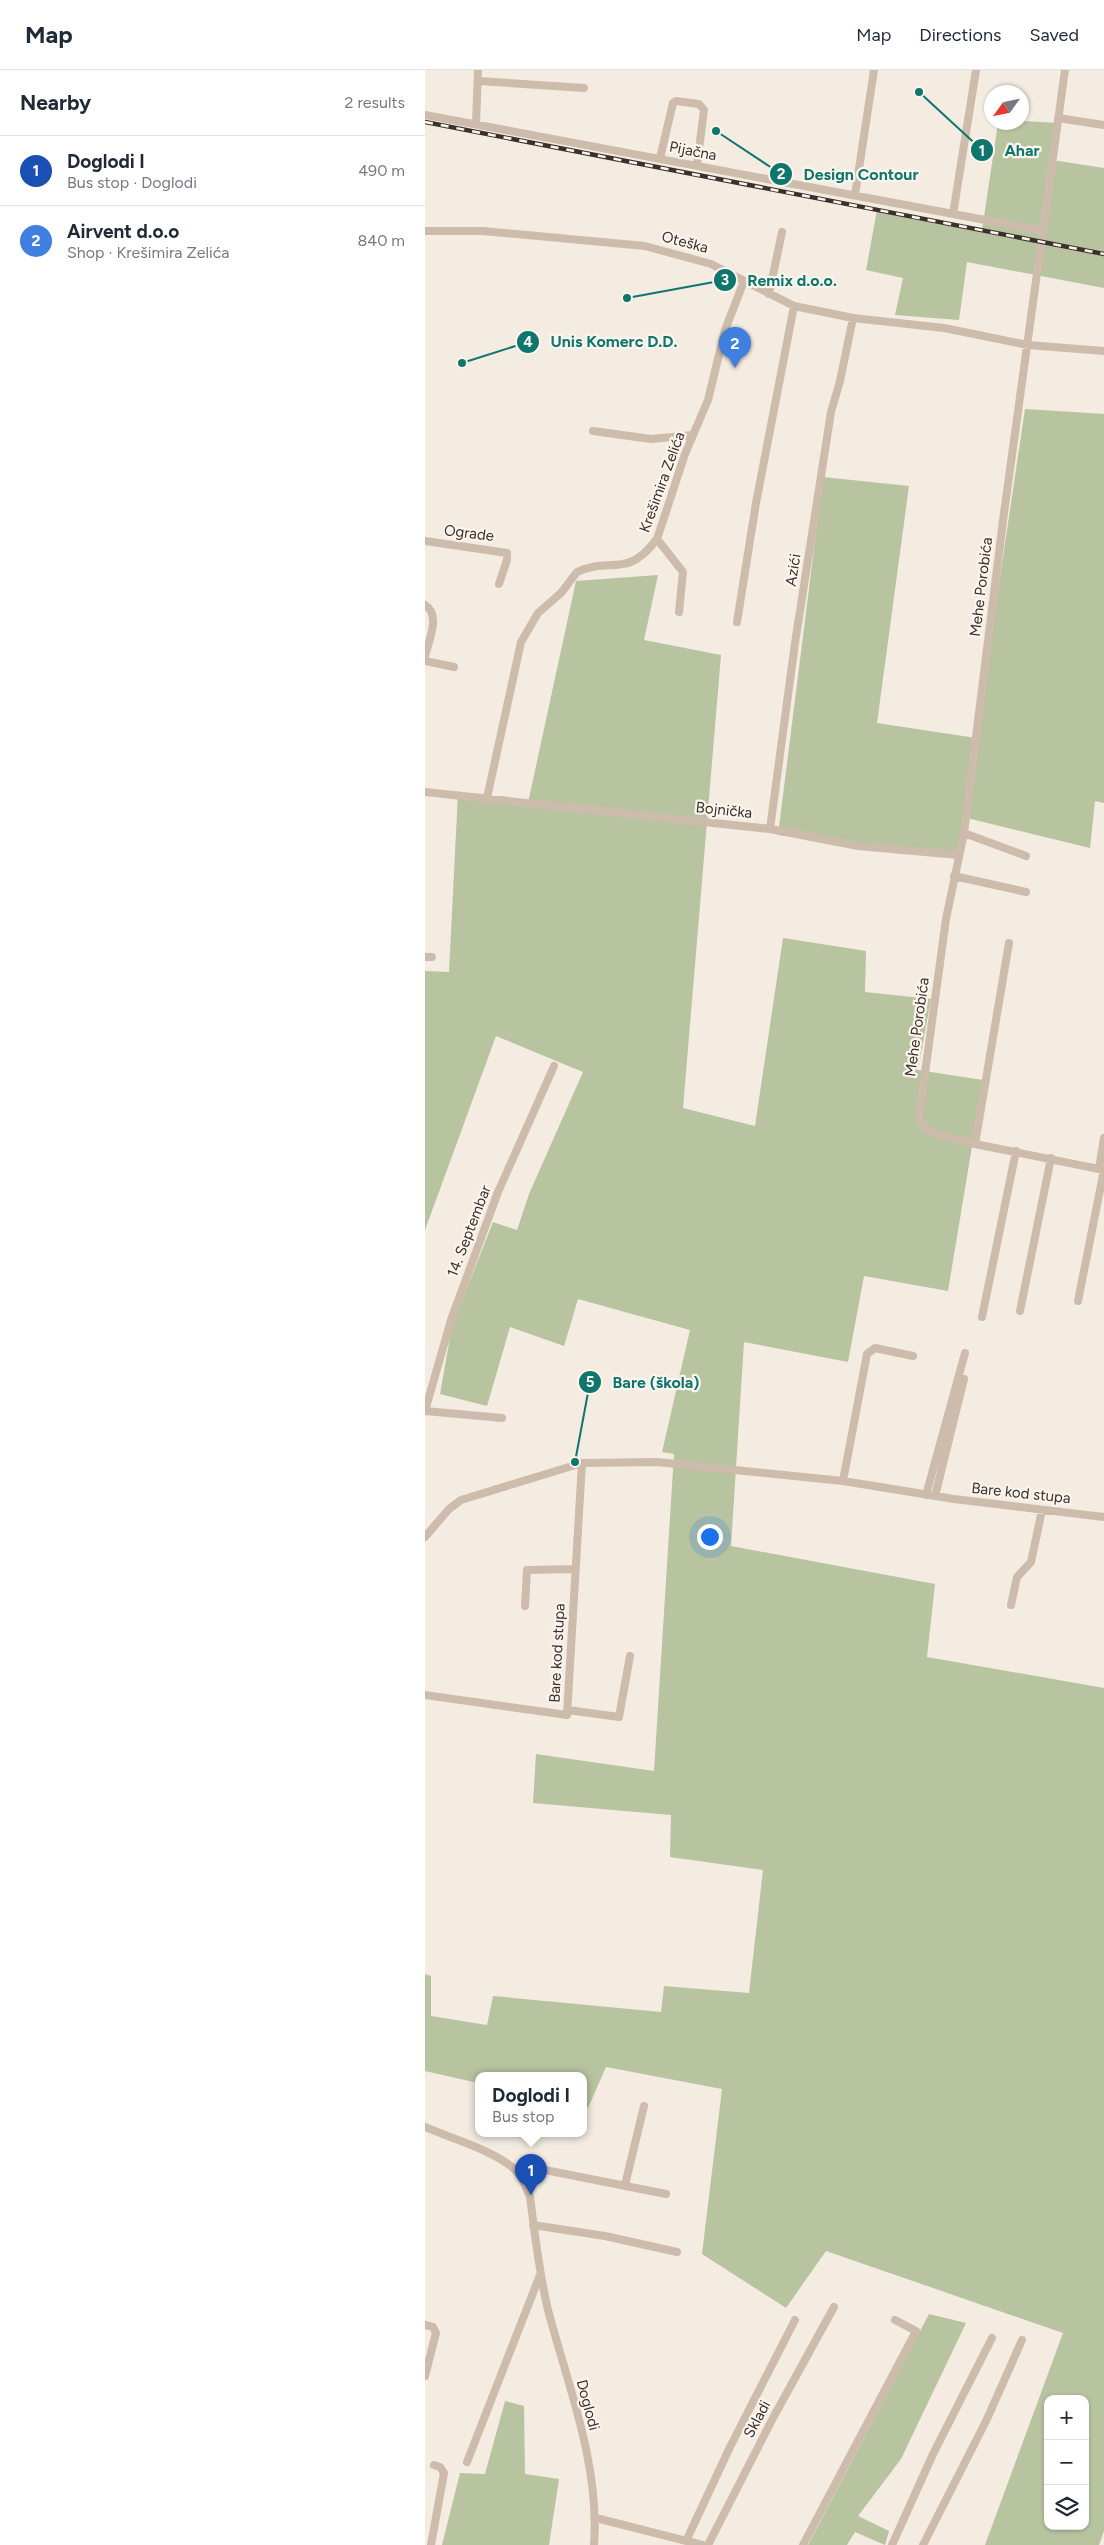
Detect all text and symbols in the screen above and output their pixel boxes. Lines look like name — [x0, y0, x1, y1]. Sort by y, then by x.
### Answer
text: Map — [25, 20, 73, 49]
text: Map — [856, 24, 891, 46]
text: Directions — [919, 24, 1001, 46]
text: Saved — [1029, 24, 1079, 46]
north arrow — [984, 85, 1029, 130]
text: Nearby — [20, 90, 91, 115]
text: 2 results — [345, 93, 405, 112]
callout: Ahar — [970, 135, 1050, 166]
street label: Pijačna — [668, 138, 718, 164]
text: Ahar — [1004, 141, 1040, 160]
text: 1 — [979, 142, 985, 160]
text: Doglodi I — [67, 150, 145, 173]
callout: Design Contour — [768, 158, 928, 189]
text: 1 — [33, 161, 39, 180]
text: 490 m — [358, 161, 405, 180]
text: 2 — [777, 165, 786, 183]
text: Design Contour — [804, 165, 918, 184]
text: Bus stop · Doglodi — [67, 173, 197, 192]
text: Airvent d.o.o — [67, 220, 179, 243]
street label: Oteška — [660, 227, 710, 257]
text: 2 — [31, 231, 41, 250]
text: 840 m — [357, 231, 405, 250]
text: Shop · Krešimira Zelića — [67, 243, 229, 262]
callout: Remix d.o.o. — [712, 265, 847, 296]
text: 3 — [721, 271, 729, 289]
text: Remix d.o.o. — [747, 271, 837, 290]
callout: Unis Komerc D.D. — [515, 326, 687, 357]
pin: 2 — [719, 327, 751, 368]
text: Unis Komerc D.D. — [550, 332, 678, 351]
text: 4 — [523, 333, 533, 351]
street label: Krešimira Zelića — [635, 429, 689, 535]
street label: Ograde — [443, 521, 495, 545]
street label: Mehe Porobića — [966, 536, 996, 638]
street label: Azići — [782, 552, 804, 588]
street label: Bojnička — [695, 798, 753, 822]
street label: Mehe Porobića — [901, 976, 933, 1078]
street label: 14. Septembar — [443, 1183, 495, 1279]
callout: Bare (škola) — [578, 1367, 710, 1398]
text: 5 — [586, 1373, 595, 1391]
text: Bare (škola) — [613, 1373, 699, 1392]
street label: Bare kod stupa — [971, 1479, 1071, 1507]
your location — [697, 1524, 723, 1550]
street label: Bare kod stupa — [545, 1603, 569, 1703]
popup — [475, 2072, 587, 2137]
text: Doglodi I — [492, 2084, 570, 2107]
text: Bus stop — [492, 2107, 554, 2126]
pin: 1 — [515, 2154, 547, 2195]
street label: Doglodi — [573, 2378, 603, 2432]
map controls — [1044, 2395, 1089, 2530]
button: + — [1044, 2395, 1089, 2440]
street label: Skladi — [740, 2397, 774, 2441]
button: − — [1044, 2440, 1089, 2485]
button: layers — [1044, 2485, 1089, 2530]

